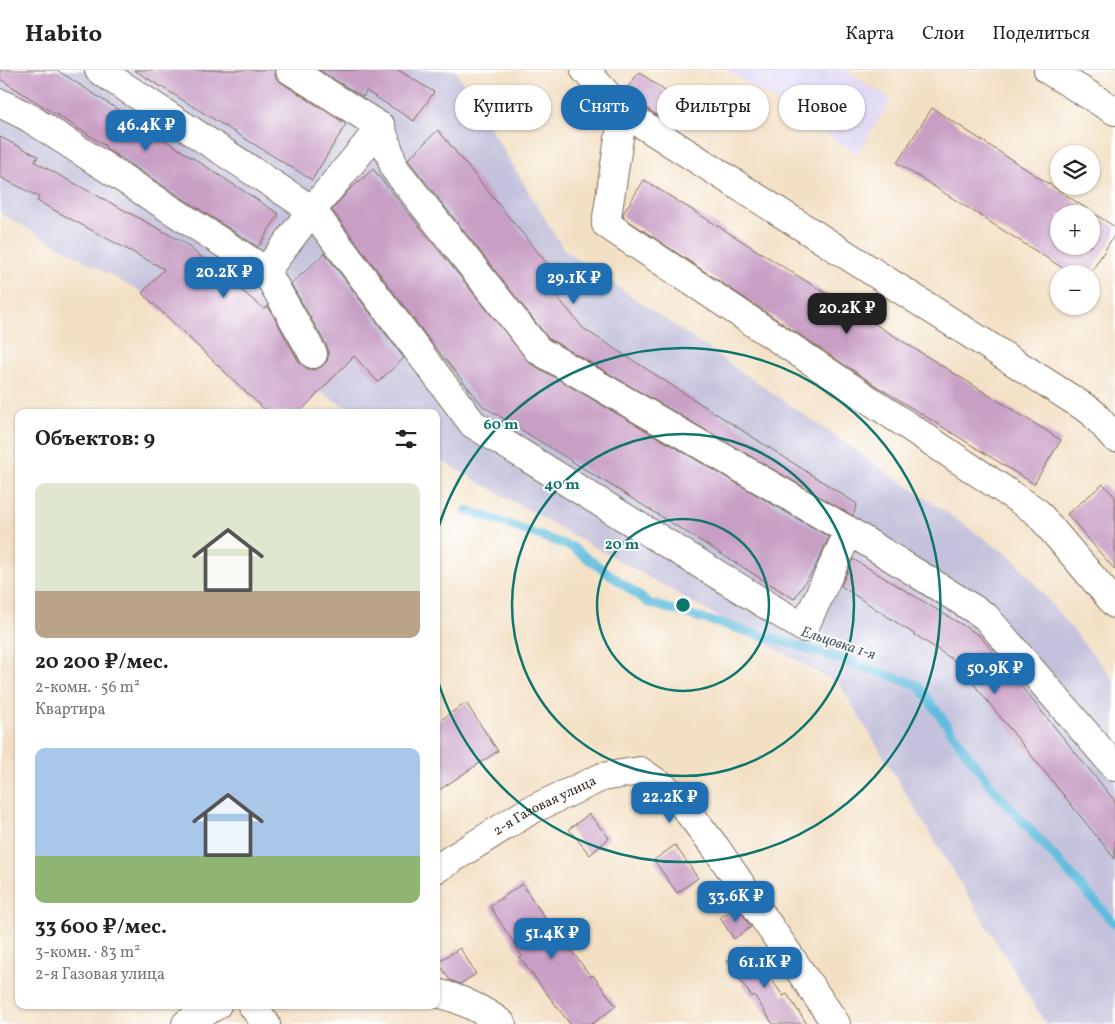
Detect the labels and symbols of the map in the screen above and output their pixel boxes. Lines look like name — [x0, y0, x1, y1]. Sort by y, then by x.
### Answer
pin: 46.4K ₽ — [100, 109, 192, 152]
pin: 20.2K ₽ — [178, 256, 270, 299]
pin: 29.1K ₽ — [528, 262, 620, 305]
pin: 20.2K ₽ — [801, 292, 893, 335]
text: 60 m — [484, 415, 519, 436]
text: 40 m — [544, 475, 580, 496]
text: 20 m — [605, 535, 640, 556]
centre of rings — [674, 596, 692, 614]
water label: Ельцовка 1-я — [798, 622, 878, 666]
pin: 50.9K ₽ — [949, 652, 1041, 695]
street label: 2-я Газовая улица — [490, 771, 599, 841]
pin: 22.2K ₽ — [624, 782, 716, 824]
pin: 33.6K ₽ — [690, 880, 782, 923]
pin: 51.4K ₽ — [506, 918, 598, 960]
pin: 61.1K ₽ — [719, 946, 811, 989]

